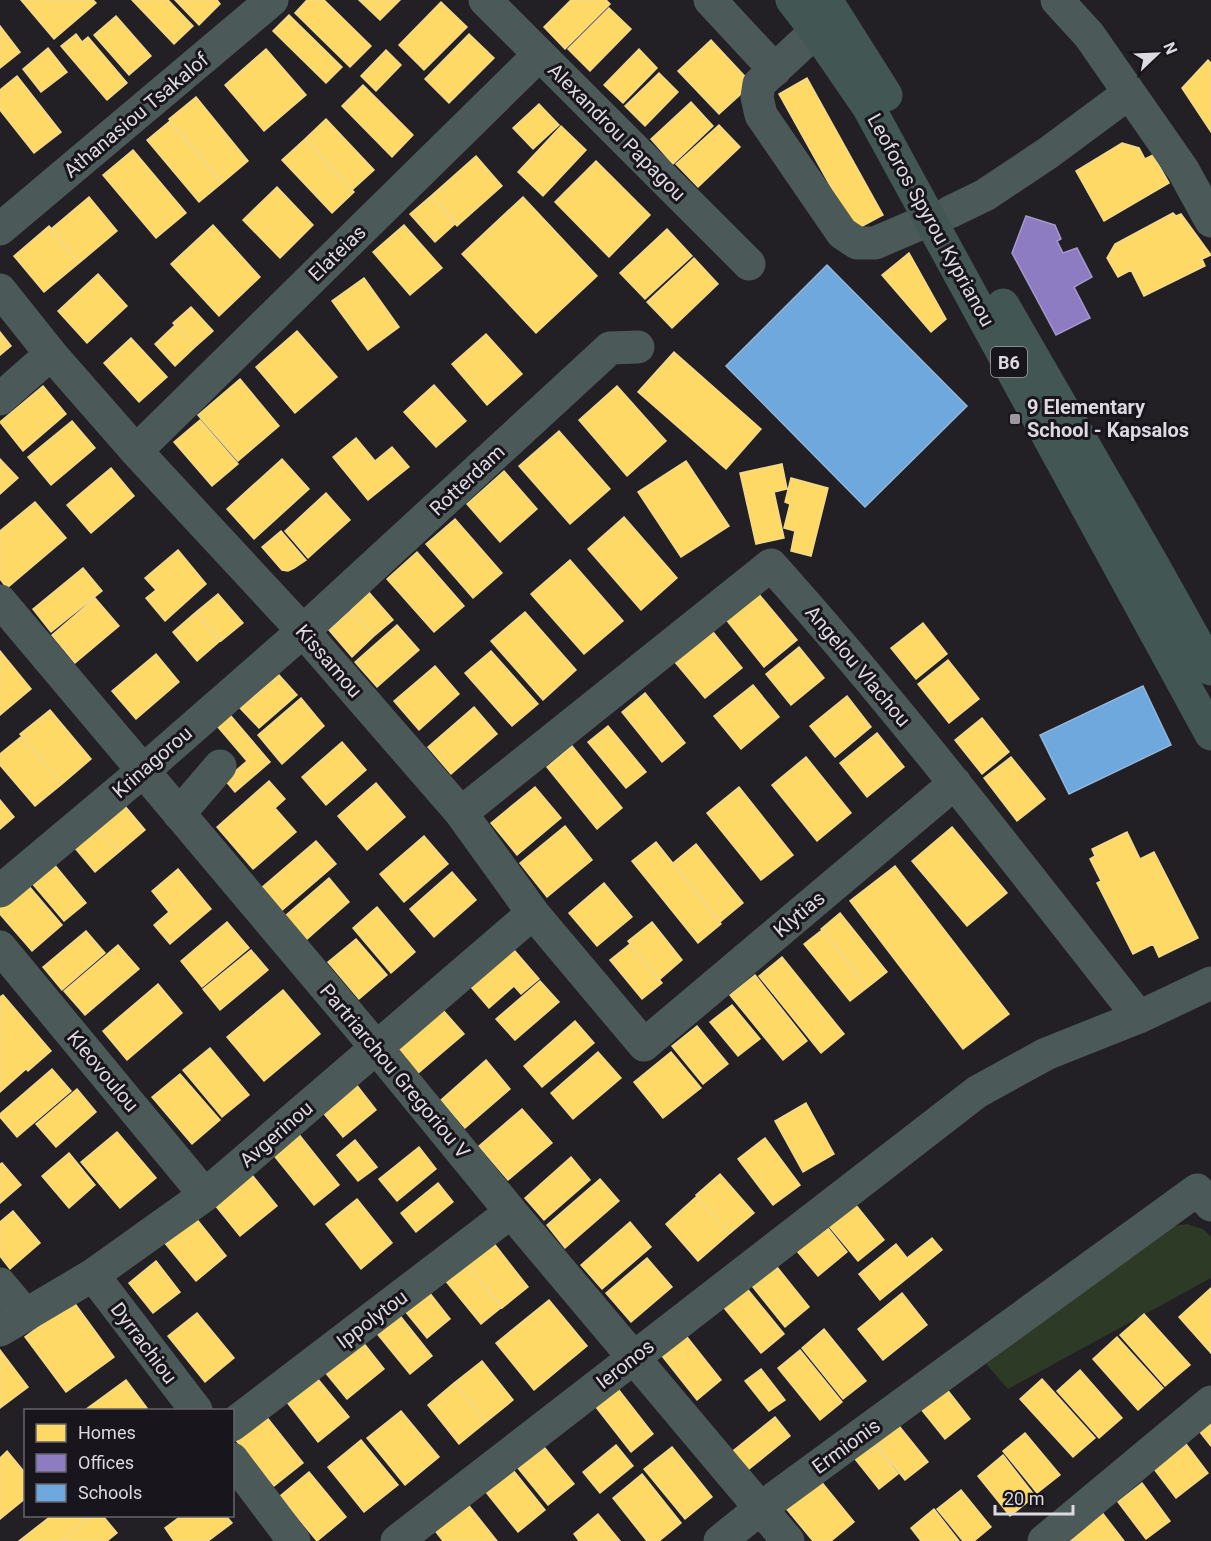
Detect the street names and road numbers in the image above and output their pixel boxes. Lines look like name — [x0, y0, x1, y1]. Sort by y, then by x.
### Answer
street label: Athanasiou Tsakalof — [59, 47, 213, 183]
street label: Alexandrou Papagou — [543, 58, 691, 206]
street label: Leoforos Spyrou Kyprianou — [862, 109, 1000, 331]
street label: Elateias — [303, 220, 371, 286]
road number: B6 — [991, 347, 1027, 377]
street label: Rotterdam — [425, 439, 509, 521]
street label: Angelou Vlachou — [800, 601, 916, 731]
street label: Kissamou — [291, 620, 367, 702]
street label: Krinagorou — [107, 721, 197, 803]
street label: Klytias — [769, 886, 829, 942]
street label: Partriarchou Gregoriou V — [315, 979, 475, 1163]
street label: Kleovoulou — [62, 1026, 144, 1116]
street label: Avgerinou — [235, 1096, 317, 1172]
street label: Ippolytou — [332, 1285, 412, 1353]
street label: Dyrrachiou — [106, 1298, 182, 1388]
street label: Ieronos — [591, 1334, 659, 1394]
street label: Ermionis — [807, 1413, 885, 1479]

